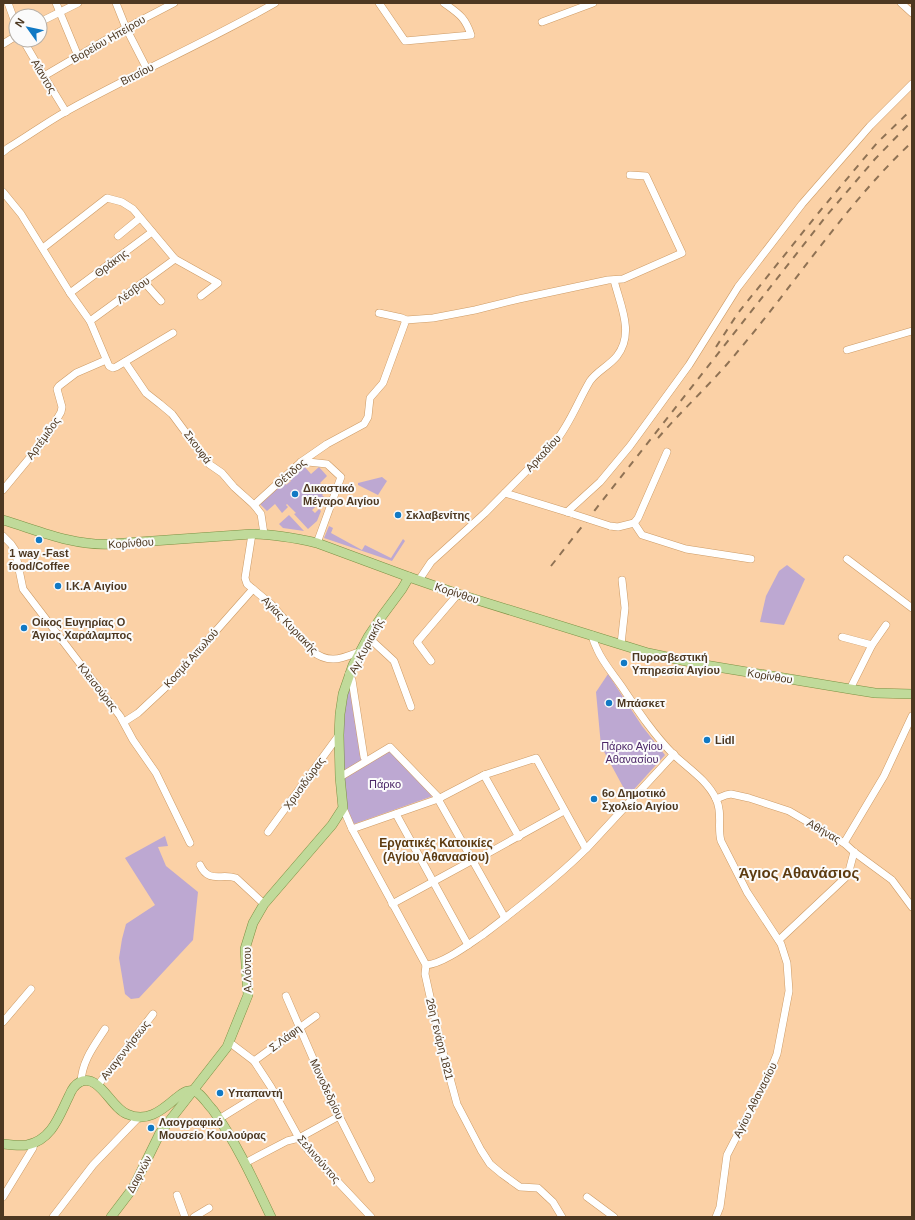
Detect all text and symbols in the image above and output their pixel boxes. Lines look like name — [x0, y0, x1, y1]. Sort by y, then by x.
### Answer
north arrow — [8, 8, 48, 48]
street label: Βορείου Ηπείρου — [69, 13, 147, 65]
text: N — [12, 16, 27, 29]
street label: Αΐαντος — [29, 57, 59, 95]
street label: Βιτσίου — [119, 61, 155, 87]
street label: Θράκης — [92, 247, 130, 279]
street label: Λέσβου — [114, 274, 152, 306]
street label: Αρτέμιδος — [24, 415, 62, 461]
street label: Σκουφά — [182, 428, 215, 466]
street label: Αρκαδίου — [523, 432, 563, 474]
street label: Θέτιδος — [272, 456, 308, 490]
place label: Δικαστικό Μέγαρο Αιγίου — [303, 482, 379, 507]
marker: Δικαστικό Μέγαρο Αιγίου — [290, 489, 300, 499]
place label: Σκλαβενίτης — [406, 509, 470, 522]
marker: Σκλαβενίτης — [393, 510, 403, 520]
marker: 1 way -Fast food/Coffee — [34, 535, 44, 545]
street label: Κορίνθου — [108, 535, 154, 551]
place label: 1 way -Fast food/Coffee — [8, 547, 70, 572]
place label: Ι.Κ.Α Αιγίου — [66, 580, 127, 592]
street label: Κορίνθου — [433, 580, 481, 606]
marker: Ι.Κ.Α Αιγίου — [53, 581, 63, 591]
street label: Αγίας Κυριακής — [260, 594, 320, 656]
place label: Οίκος Ευγηρίας Ο Άγιος Χαράλαμπος — [32, 616, 132, 642]
street label: Αγ.Κυριακής — [346, 616, 386, 676]
marker: Οίκος Ευγηρίας Ο Άγιος Χαράλαμπος — [19, 623, 29, 633]
street label: Κοσμά Αιτωλού — [161, 626, 221, 690]
place label: Πυροσβεστική Υπηρεσία Αιγίου — [632, 651, 720, 676]
marker: Πυροσβεστική Υπηρεσία Αιγίου — [619, 658, 629, 668]
street label: Κλεισούρας — [76, 661, 120, 713]
street label: Κορίνθου — [746, 666, 794, 686]
place label: Μπάσκετ — [617, 697, 665, 709]
marker: Μπάσκετ — [604, 698, 614, 708]
place label: Lidl — [715, 734, 735, 746]
marker: Lidl — [702, 735, 712, 745]
park label: Πάρκο Αγίου Αθανασίου — [601, 740, 663, 765]
street label: Χρυσιδώρας — [281, 755, 327, 811]
park label: Πάρκο — [369, 778, 401, 790]
place label: 6ο Δημοτικό Σχολείο Αιγίου — [602, 787, 678, 812]
marker: 6ο Δημοτικό Σχολείο Αιγίου — [589, 794, 599, 804]
street label: Αθήνας — [805, 817, 843, 845]
district label: Εργατικές Κατοικίες (Αγίου Αθανασίου) — [379, 836, 493, 864]
district label: Άγιος Αθανάσιος — [739, 864, 859, 881]
street label: Α.Λόντου — [241, 947, 253, 993]
street label: 26η Γενάρη 1821 — [424, 997, 456, 1081]
street label: Αναγεννήσεως — [98, 1018, 152, 1082]
street label: Σ.Λάφη — [267, 1022, 303, 1054]
street label: Μονοδεδρίου — [308, 1057, 346, 1121]
street label: Αγίου Αθανασίου — [731, 1060, 779, 1140]
place label: Υπαπαντή — [228, 1087, 283, 1099]
marker: Υπαπαντή — [215, 1088, 225, 1098]
place label: Λαογραφικό Μουσείο Κουλούρας — [159, 1116, 266, 1142]
marker: Λαογραφικό Μουσείο Κουλούρας — [146, 1123, 156, 1133]
street label: Σελινούντος — [295, 1133, 343, 1185]
street label: Δαφνών — [124, 1153, 154, 1195]

